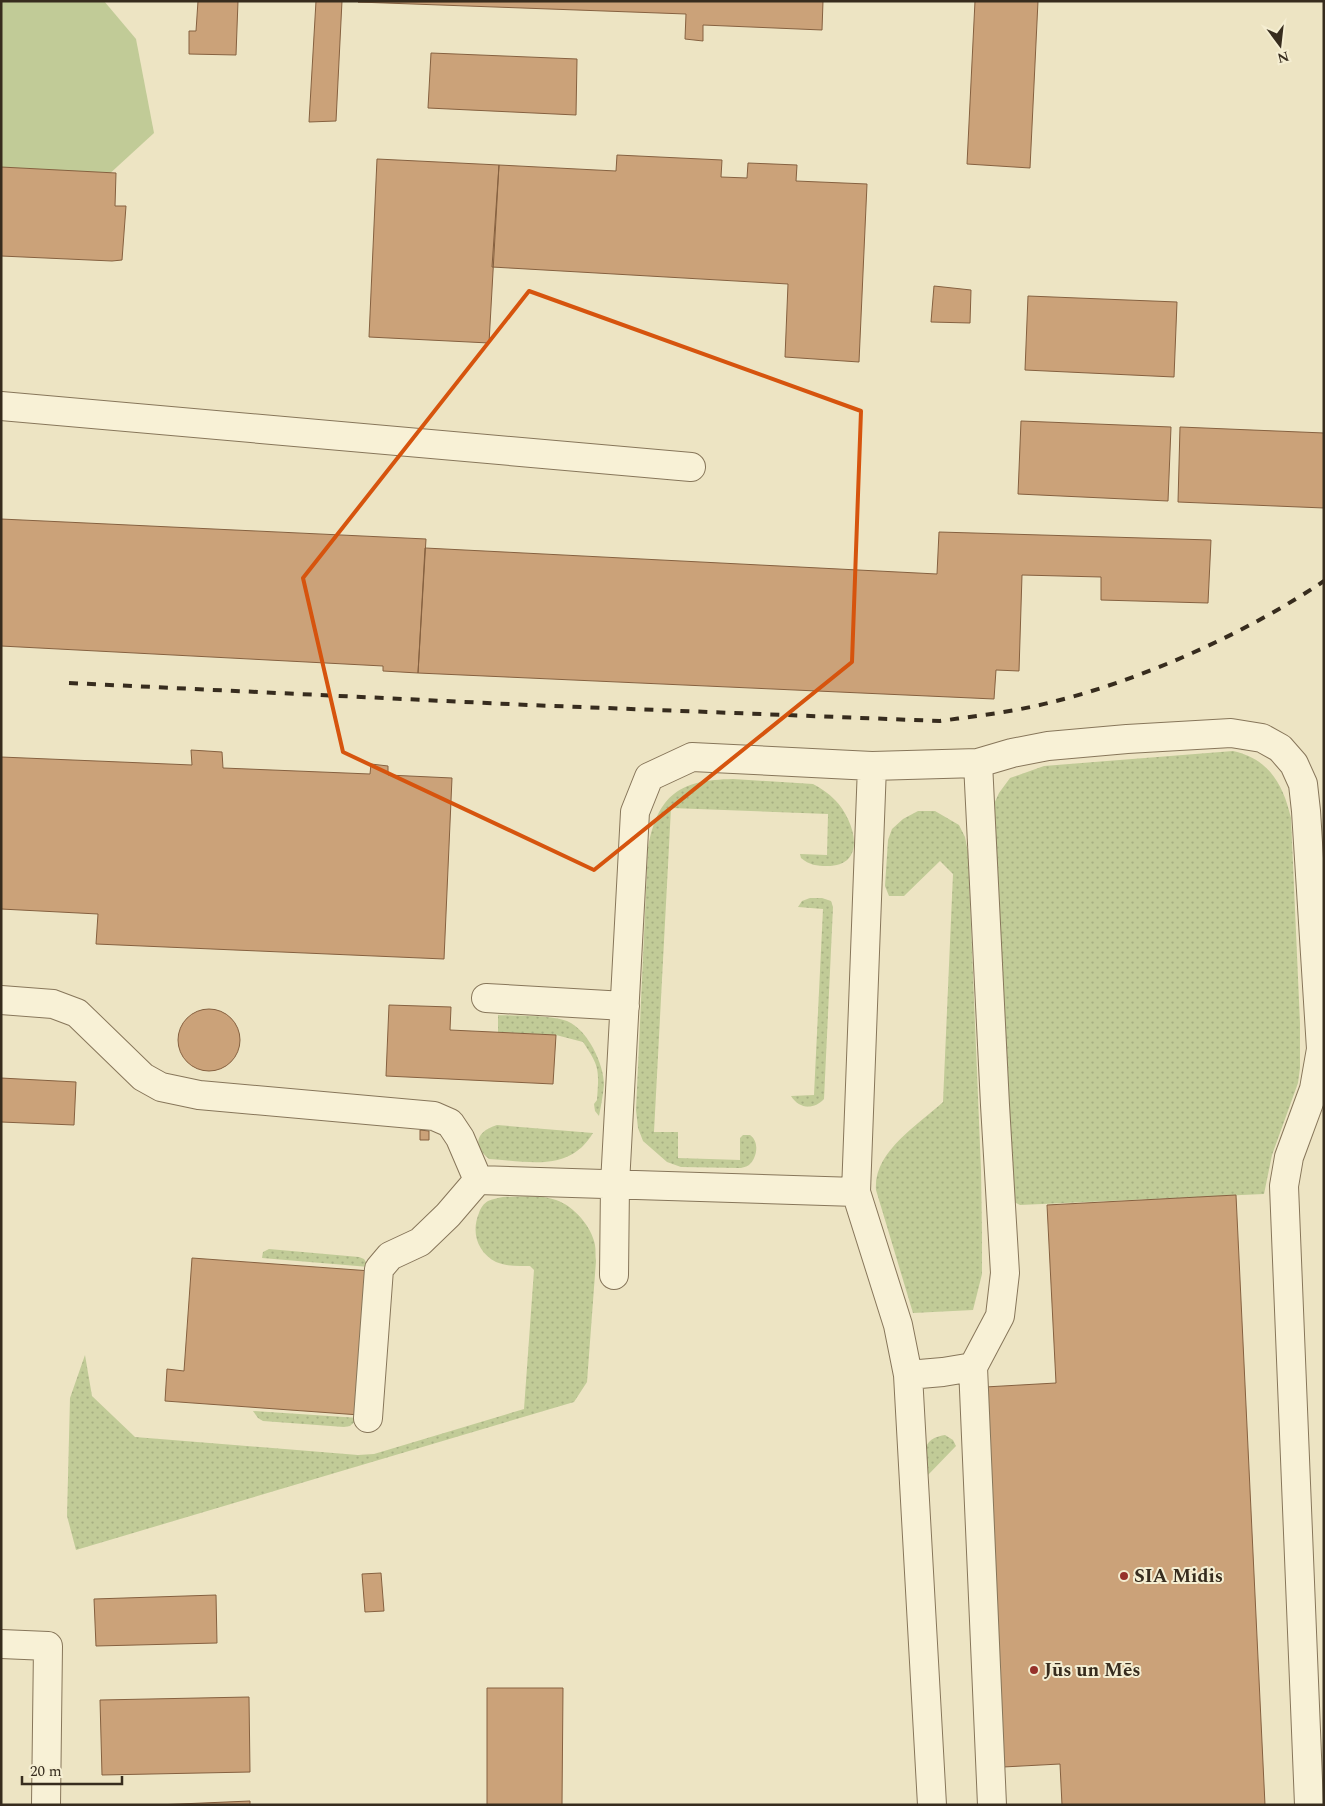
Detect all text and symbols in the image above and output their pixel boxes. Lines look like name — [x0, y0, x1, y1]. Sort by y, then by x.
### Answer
north arrow — [1255, 20, 1305, 70]
text: N — [1275, 45, 1291, 69]
place label: SIA Midis — [1134, 1562, 1223, 1591]
marker: SIA Midis — [1118, 1570, 1130, 1582]
place label: Jūs un Mēs — [1044, 1656, 1141, 1685]
marker: Jūs un Mēs — [1028, 1664, 1040, 1676]
scale bar — [22, 1754, 122, 1786]
text: 20 m — [30, 1760, 62, 1783]

